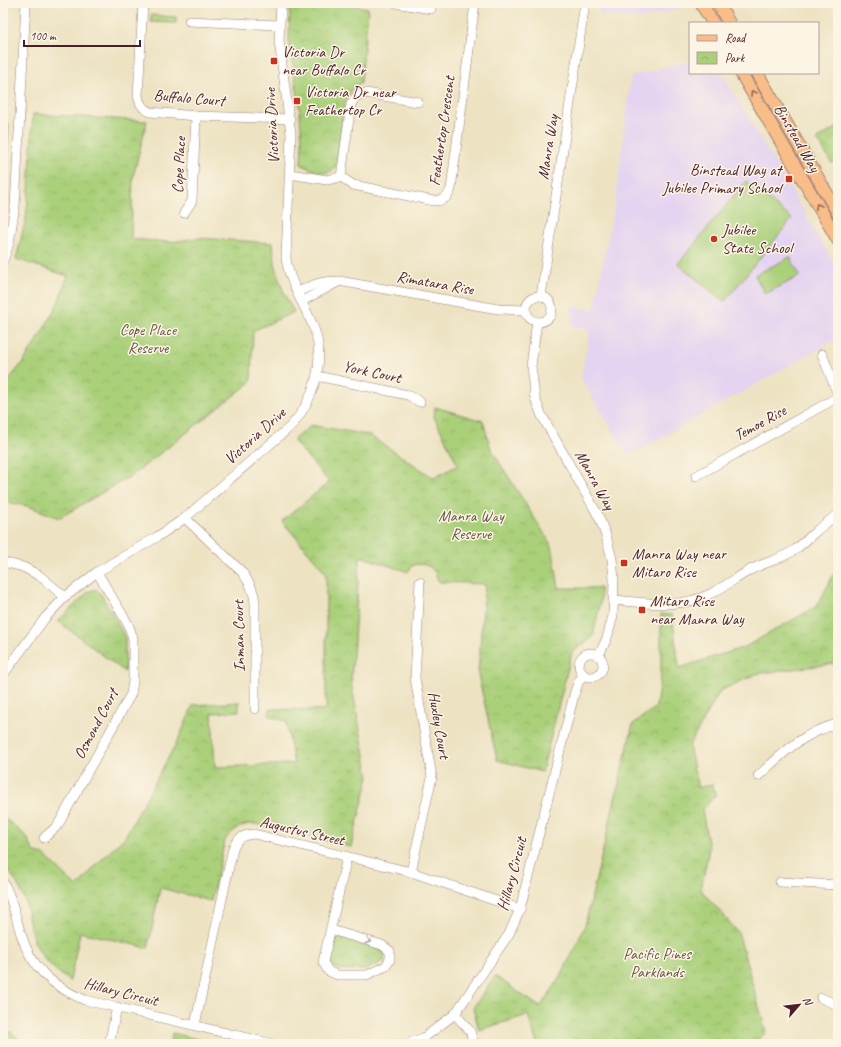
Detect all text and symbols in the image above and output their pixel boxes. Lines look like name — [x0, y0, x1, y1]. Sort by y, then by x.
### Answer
scale bar — [24, 22, 140, 48]
legend — [689, 22, 819, 74]
text: 100 m — [30, 28, 57, 44]
text: Road — [725, 30, 747, 46]
place label: Victoria Dr near Buffalo Cr — [282, 42, 367, 80]
text: Park — [725, 50, 746, 66]
marker: Victoria Dr near Buffalo Cr — [269, 56, 279, 66]
street label: Feathertop Crescent — [424, 73, 460, 187]
place label: Victoria Dr near Feathertop Cr — [305, 82, 397, 120]
street label: Buffalo Court — [153, 85, 228, 111]
street label: Victoria Drive — [260, 86, 284, 164]
one-way arrow — [751, 90, 758, 97]
marker: Victoria Dr near Feathertop Cr — [292, 96, 302, 106]
street label: Binstead Way — [770, 100, 825, 177]
street label: Manra Way — [533, 112, 563, 181]
street label: Cope Place — [168, 135, 191, 194]
place label: Binstead Way at Jubilee Primary School — [662, 160, 784, 198]
marker: Binstead Way at Jubilee Primary School — [784, 174, 794, 184]
one-way arrow — [815, 203, 822, 210]
place label: Jubilee State School — [721, 220, 795, 258]
marker: Jubilee State School — [709, 234, 719, 244]
street label: Rimatara Rise — [395, 266, 477, 300]
park label: Cope Place Reserve — [120, 320, 178, 358]
street label: York Court — [341, 356, 404, 388]
street label: Temoe Rise — [730, 400, 791, 445]
street label: Victoria Drive — [220, 402, 291, 469]
street label: Manra Way — [570, 447, 620, 515]
park label: Manra Way Reserve — [438, 506, 505, 544]
place label: Manra Way near Mitaro Rise — [632, 544, 727, 582]
marker: Manra Way near Mitaro Rise — [619, 558, 629, 568]
place label: Mitaro Rise near Manra Way — [650, 591, 745, 629]
street label: Inman Court — [228, 598, 250, 672]
marker: Mitaro Rise near Manra Way — [637, 605, 647, 615]
street label: Osmond Court — [69, 683, 124, 762]
street label: Huxley Court — [423, 690, 455, 762]
street label: Augustus Street — [258, 812, 348, 851]
street label: Hillary Circuit — [493, 833, 532, 913]
one-way arrow — [364, 936, 371, 945]
park label: Pacific Pines Parklands — [623, 944, 692, 982]
street label: Hillary Circuit — [82, 973, 162, 1011]
north arrow — [779, 985, 819, 1025]
text: N — [800, 994, 817, 1009]

